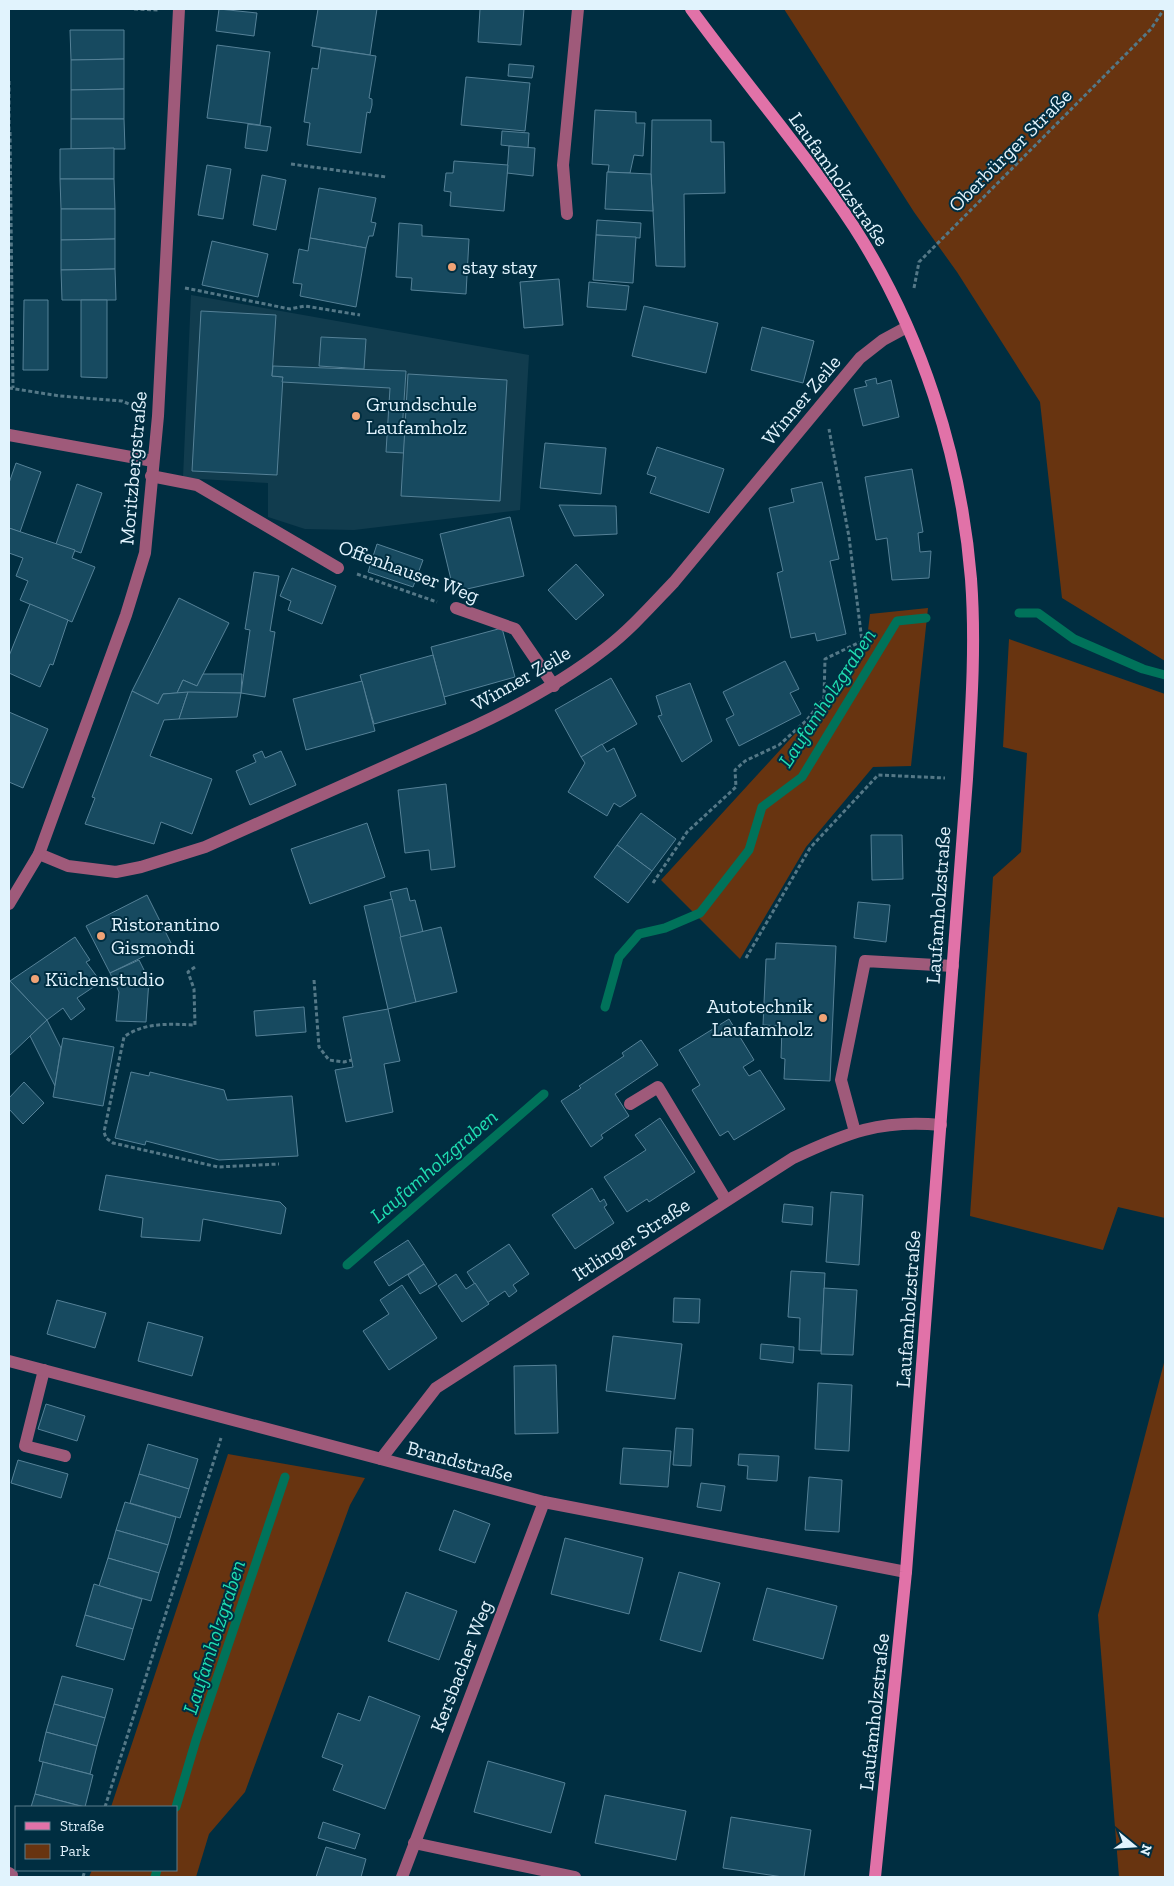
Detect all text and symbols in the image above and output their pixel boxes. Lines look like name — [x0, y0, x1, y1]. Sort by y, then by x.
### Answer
street label: Oberbürger Straße — [943, 83, 1077, 217]
street label: Laufamholzstraße — [784, 107, 894, 251]
place label: stay stay — [462, 255, 538, 279]
marker: stay stay — [446, 261, 458, 273]
street label: Winner Zeile — [756, 350, 846, 450]
street label: Moritzbergstraße — [114, 390, 152, 546]
place label: Grundschule Laufamholz — [366, 392, 477, 439]
marker: Grundschule Laufamholz — [350, 410, 362, 422]
street label: Offenhauser Weg — [335, 534, 483, 608]
water label: Laufamholzgraben — [772, 624, 881, 772]
street label: Winner Zeile — [467, 640, 575, 716]
street label: Laufamholzstraße — [921, 825, 955, 985]
place label: Ristorantino Gismondi — [111, 912, 220, 959]
marker: Ristorantino Gismondi — [95, 930, 107, 942]
place label: Küchenstudio — [45, 967, 164, 991]
marker: Küchenstudio — [29, 973, 41, 985]
place label: Autotechnik Laufamholz — [707, 994, 814, 1041]
marker: Autotechnik Laufamholz — [817, 1012, 829, 1024]
water label: Laufamholzgraben — [365, 1104, 502, 1228]
street label: Ittlinger Straße — [568, 1192, 694, 1286]
street label: Laufamholzstraße — [891, 1229, 925, 1389]
street label: Brandstraße — [404, 1435, 516, 1487]
water label: Laufamholzgraben — [177, 1557, 250, 1717]
street label: Kersbacher Weg — [425, 1597, 497, 1735]
street label: Laufamholzstraße — [854, 1632, 894, 1792]
legend — [15, 1806, 178, 1871]
text: Straße — [60, 1817, 104, 1835]
north arrow — [1109, 1821, 1159, 1871]
text: Park — [60, 1842, 90, 1860]
text: N — [1136, 1842, 1156, 1858]

